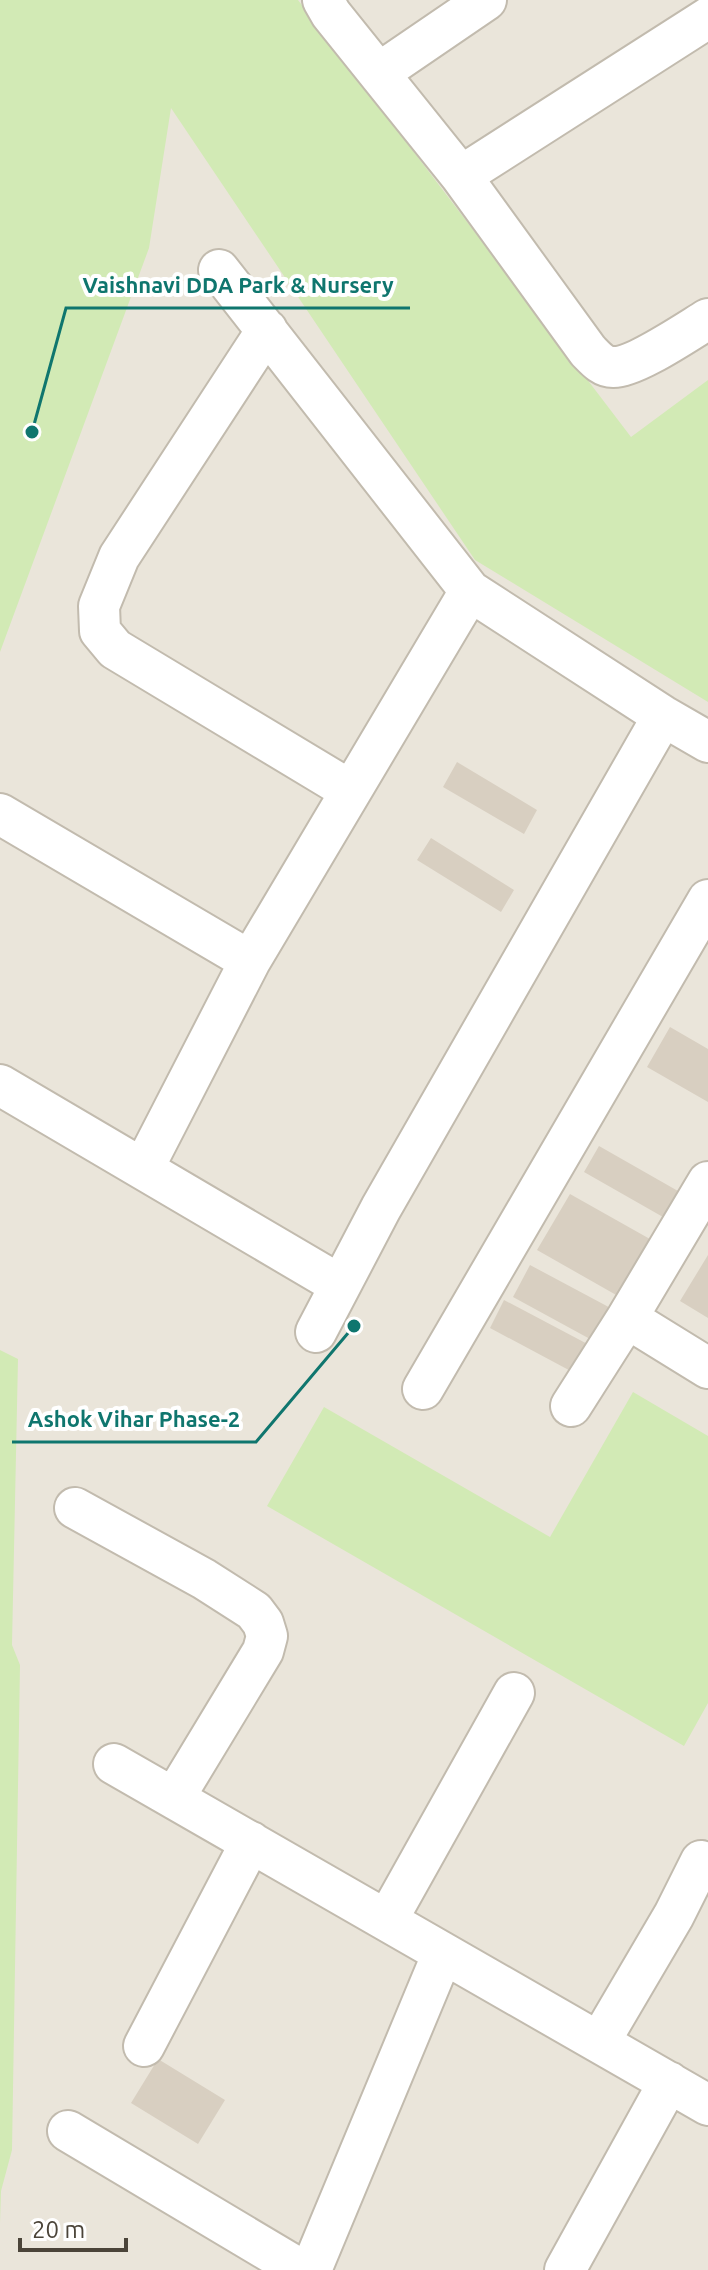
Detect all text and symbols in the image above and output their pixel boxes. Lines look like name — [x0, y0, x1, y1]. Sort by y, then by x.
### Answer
callout: Vaishnavi DDA Park & Nursery — [66, 262, 410, 308]
text: Vaishnavi DDA Park & Nursery — [82, 272, 394, 297]
callout: Ashok Vihar Phase-2 — [12, 1396, 256, 1442]
text: Ashok Vihar Phase-2 — [28, 1406, 240, 1431]
scale bar — [20, 2202, 126, 2252]
text: 20 m — [32, 2216, 85, 2243]

